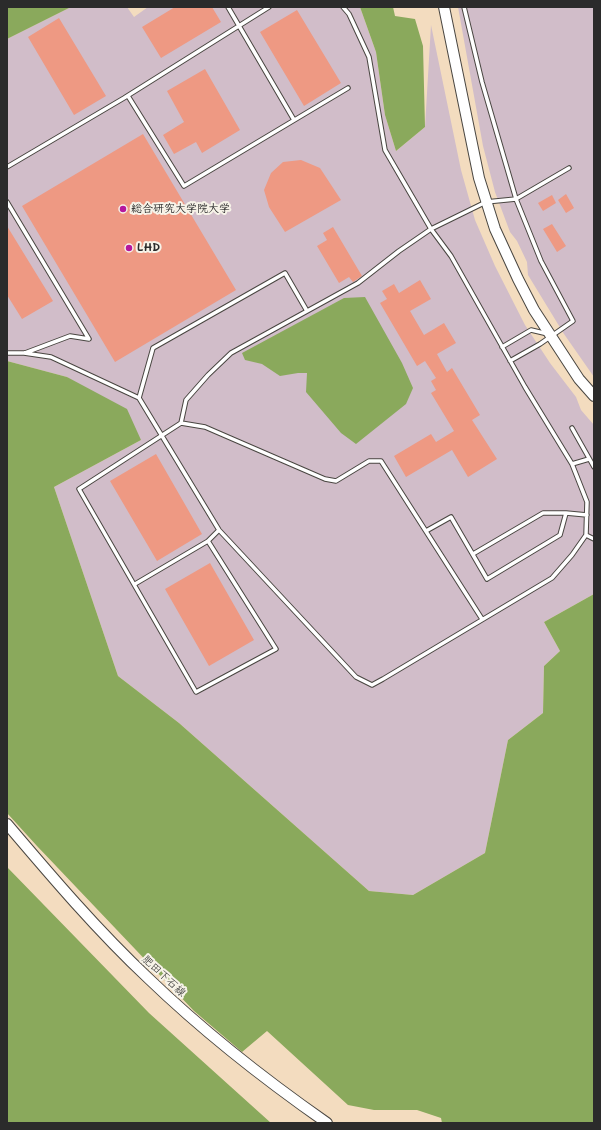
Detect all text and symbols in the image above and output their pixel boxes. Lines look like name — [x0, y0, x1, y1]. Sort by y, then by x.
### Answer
place label: 総合研究大学院大学 — [131, 202, 230, 216]
marker: 総合研究大学院大学 — [118, 204, 128, 214]
place label: LHD — [137, 241, 160, 255]
marker: LHD — [124, 243, 134, 253]
street label: 肥田下石線 — [139, 952, 189, 1000]

